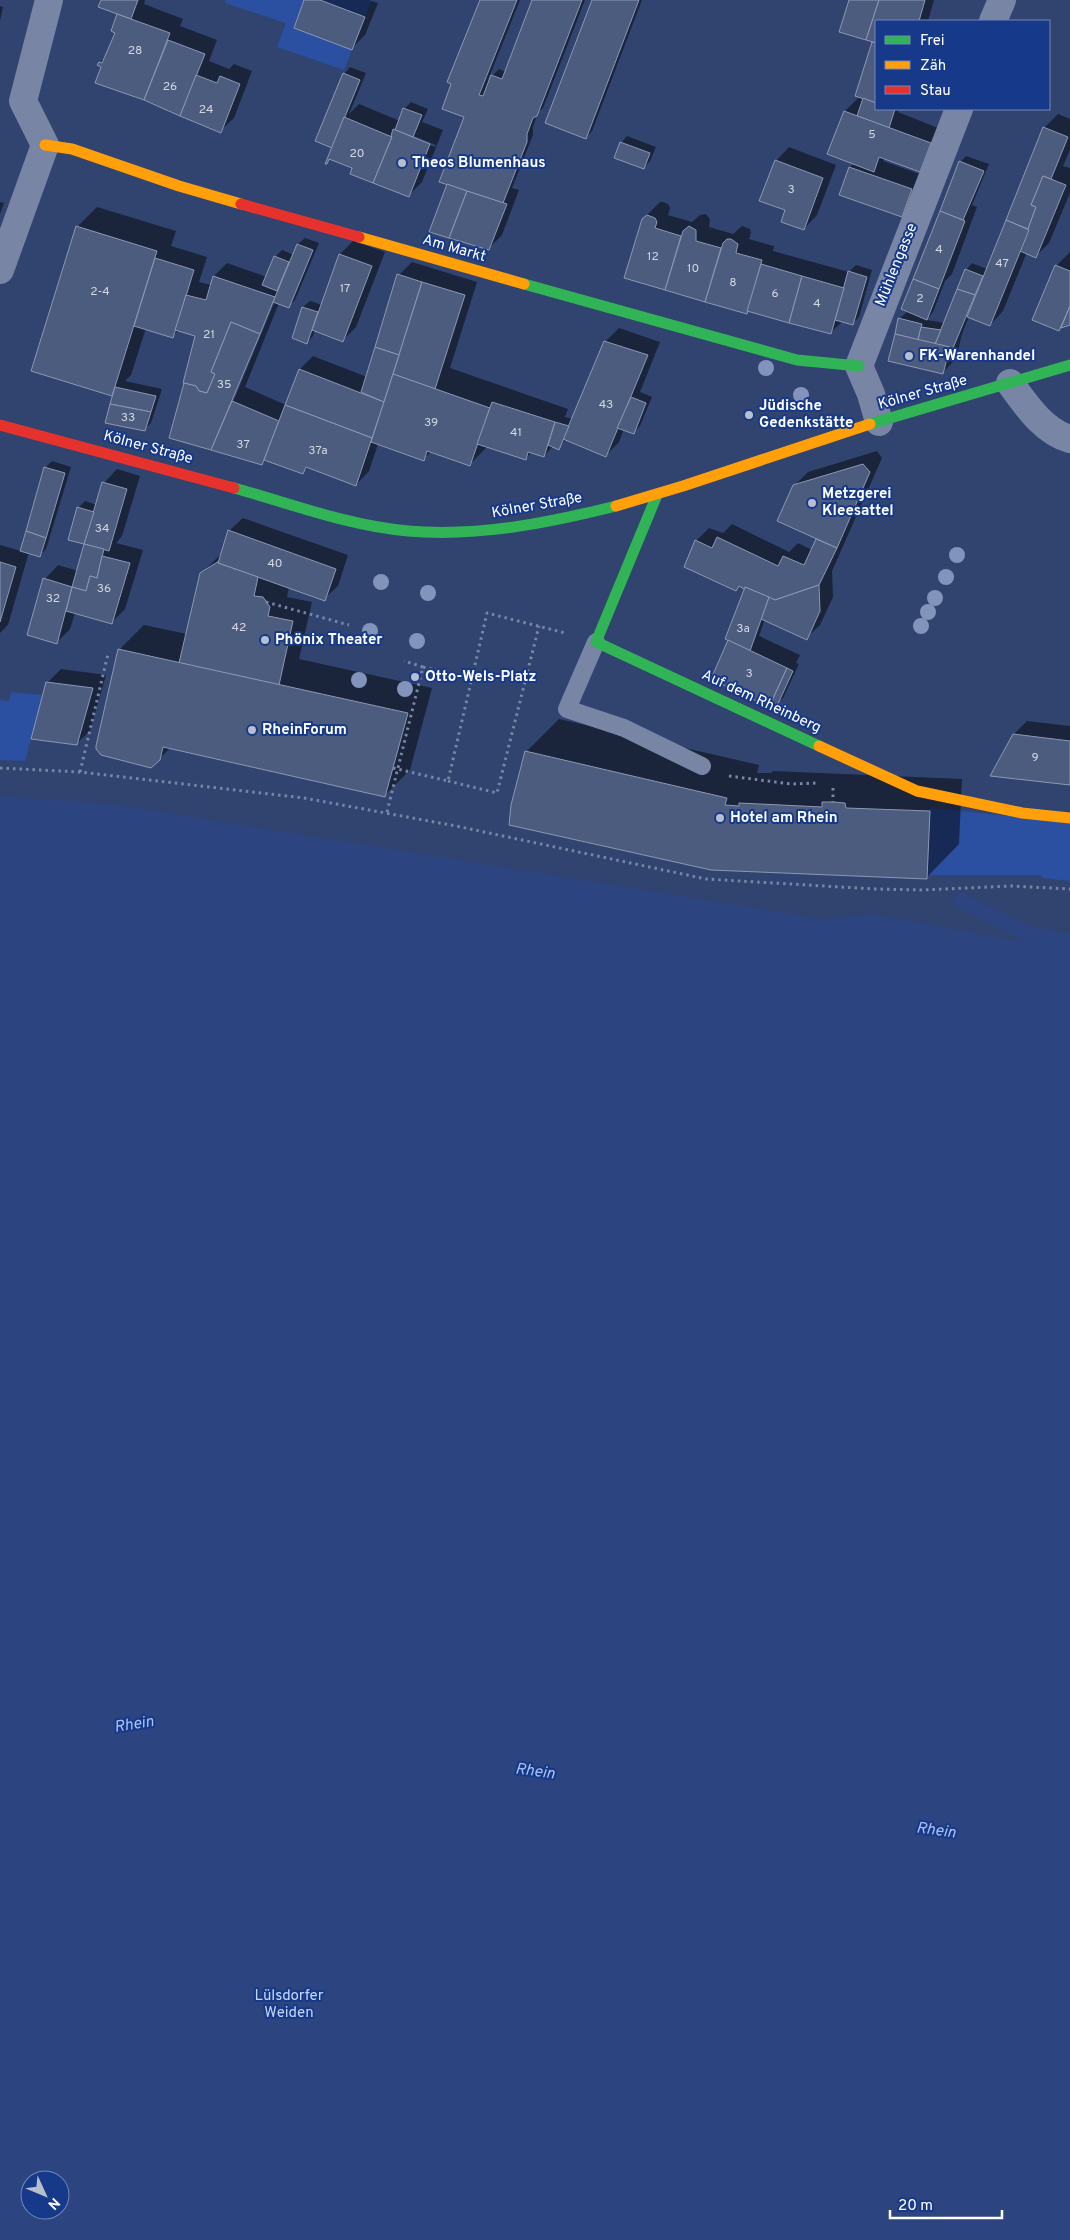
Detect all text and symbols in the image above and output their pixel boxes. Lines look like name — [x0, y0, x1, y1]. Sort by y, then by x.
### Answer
legend — [875, 20, 1050, 110]
text: Frei — [920, 32, 945, 51]
house number: 28 — [128, 43, 142, 59]
text: Zäh — [920, 57, 946, 76]
house number: 26 — [163, 79, 177, 95]
text: Stau — [920, 82, 951, 101]
house number: 24 — [199, 102, 213, 118]
house number: 5 — [868, 127, 876, 143]
house number: 20 — [349, 146, 365, 162]
place label: Theos Blumenhaus — [412, 154, 546, 173]
marker: Theos Blumenhaus — [396, 157, 408, 169]
house number: 3 — [787, 182, 795, 198]
street label: Mühlengasse — [872, 221, 922, 309]
street label: Am Markt — [420, 231, 488, 267]
house number: 4 — [935, 242, 943, 258]
house number: 12 — [647, 249, 659, 265]
house number: 47 — [995, 256, 1009, 272]
house number: 10 — [687, 261, 699, 277]
house number: 8 — [729, 275, 737, 291]
house number: 17 — [340, 281, 350, 297]
house number: 2-4 — [90, 284, 110, 300]
house number: 6 — [771, 286, 779, 302]
house number: 2 — [916, 291, 924, 307]
house number: 4 — [813, 296, 821, 312]
house number: 21 — [203, 327, 215, 343]
place label: FK-Warenhandel — [919, 347, 1035, 366]
marker: FK-Warenhandel — [903, 350, 915, 362]
street label: Kölner Straße — [876, 371, 970, 415]
house number: 35 — [217, 377, 231, 393]
house number: 43 — [599, 397, 613, 413]
place label: Jüdische Gedenkstätte — [759, 397, 853, 433]
marker: Jüdische Gedenkstätte — [743, 409, 755, 421]
house number: 33 — [121, 410, 135, 426]
house number: 39 — [424, 415, 438, 431]
house number: 41 — [510, 425, 522, 441]
street label: Kölner Straße — [101, 427, 195, 469]
house number: 37 — [236, 437, 250, 453]
house number: 37a — [308, 443, 328, 459]
place label: Metzgerei Kleesattel — [822, 485, 894, 521]
street label: Kölner Straße — [490, 489, 584, 523]
marker: Metzgerei Kleesattel — [806, 497, 818, 509]
house number: 34 — [95, 521, 109, 537]
house number: 40 — [267, 556, 283, 572]
house number: 36 — [97, 581, 111, 597]
house number: 32 — [46, 591, 60, 607]
house number: 42 — [232, 620, 246, 636]
house number: 3a — [736, 621, 750, 637]
place label: Phönix Theater — [275, 631, 383, 650]
marker: Phönix Theater — [259, 634, 271, 646]
street label: Auf dem Rheinberg — [698, 666, 824, 738]
house number: 3 — [745, 666, 753, 682]
place label: Otto-Wels-Platz — [425, 668, 537, 687]
marker: Otto-Wels-Platz — [409, 671, 421, 683]
place label: RheinForum — [262, 721, 347, 740]
marker: RheinForum — [246, 724, 258, 736]
house number: 9 — [1031, 750, 1039, 766]
place label: Hotel am Rhein — [730, 809, 838, 828]
marker: Hotel am Rhein — [714, 812, 726, 824]
water label: Rhein — [113, 1712, 156, 1738]
water label: Rhein — [514, 1759, 556, 1785]
water label: Rhein — [915, 1818, 957, 1844]
park label: Lülsdorfer Weiden — [255, 1987, 324, 2023]
north arrow — [20, 2170, 70, 2220]
scale bar — [890, 2188, 1002, 2220]
text: N — [44, 2193, 63, 2213]
text: 20 m — [898, 2197, 933, 2216]

